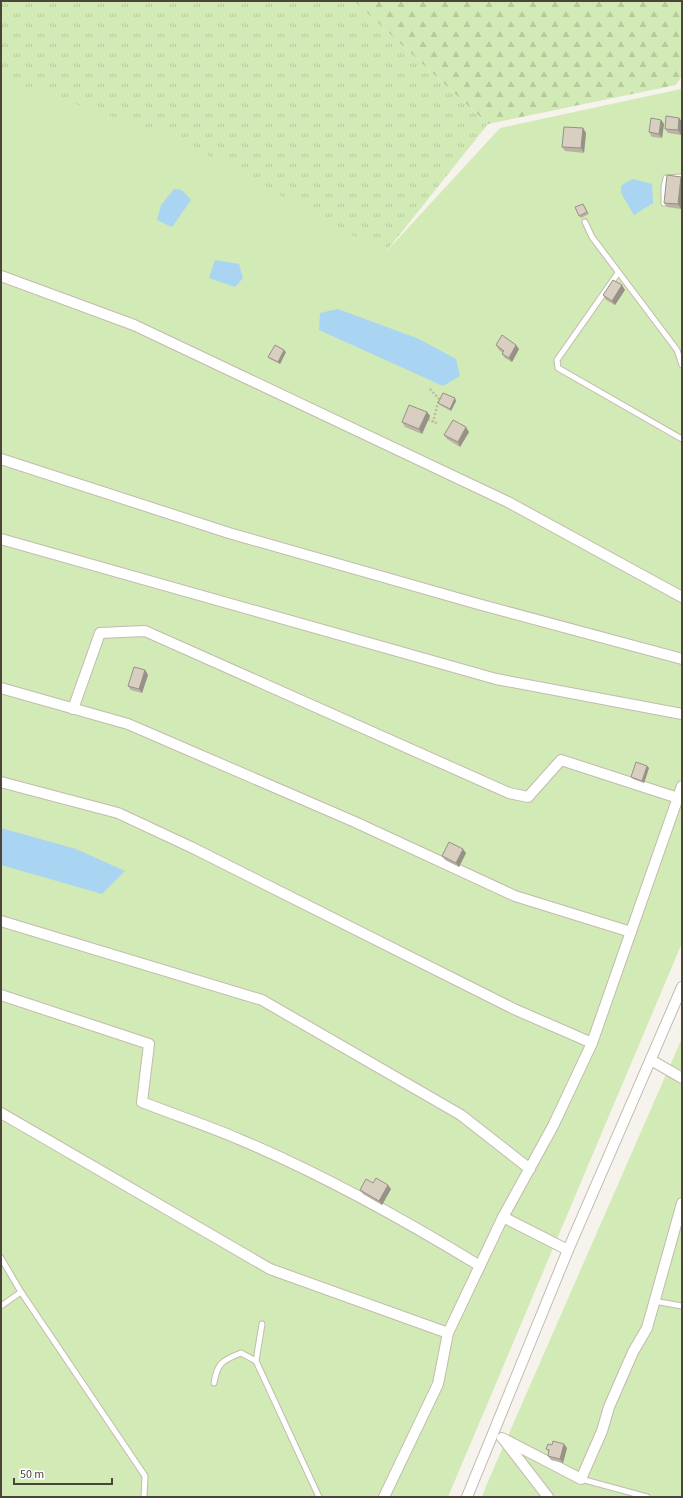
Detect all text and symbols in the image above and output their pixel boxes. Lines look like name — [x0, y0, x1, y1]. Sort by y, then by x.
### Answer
scale bar — [14, 1460, 112, 1486]
text: 50 m — [20, 1466, 44, 1483]

